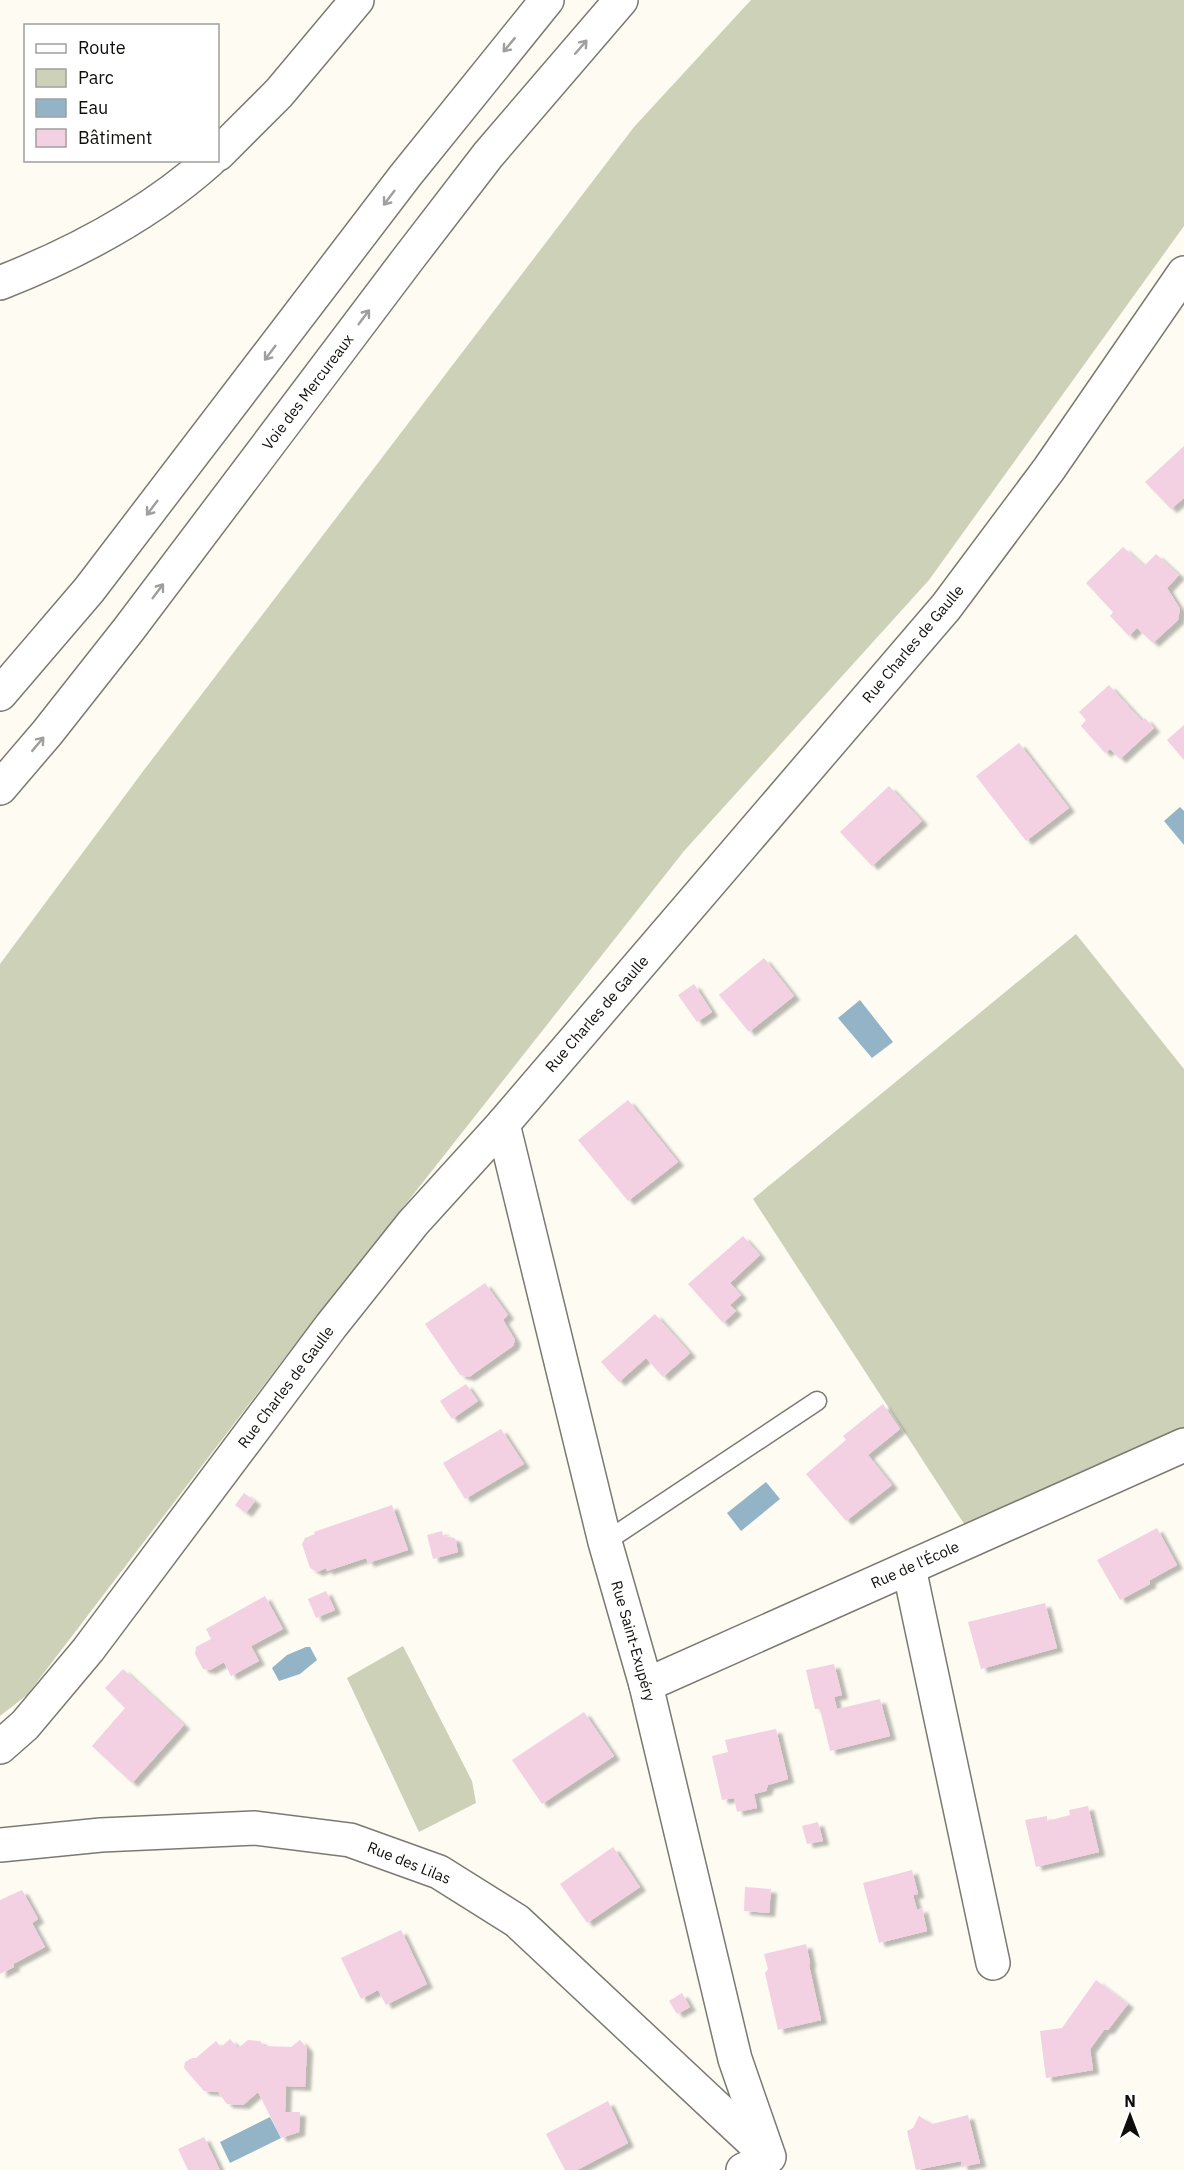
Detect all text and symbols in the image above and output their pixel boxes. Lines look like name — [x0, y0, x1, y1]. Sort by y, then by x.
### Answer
legend — [24, 24, 219, 162]
text: Route — [78, 36, 126, 59]
one-way arrow — [503, 37, 516, 53]
one-way arrow — [573, 39, 587, 55]
text: Parc — [78, 66, 114, 89]
text: Eau — [78, 96, 108, 119]
text: Bâtiment — [78, 126, 152, 149]
one-way arrow — [382, 190, 395, 206]
one-way arrow — [358, 310, 370, 326]
street label: Voie des Mercureaux — [258, 330, 358, 453]
one-way arrow — [264, 345, 277, 361]
one-way arrow — [145, 500, 158, 516]
street label: Rue Charles de Gaulle — [858, 581, 968, 707]
one-way arrow — [152, 583, 165, 599]
one-way arrow — [31, 737, 45, 752]
street label: Rue Charles de Gaulle — [541, 952, 652, 1076]
street label: Rue Charles de Gaulle — [233, 1322, 338, 1452]
street label: Rue de l'École — [868, 1537, 962, 1593]
street label: Rue Saint-Exupéry — [607, 1578, 660, 1704]
street label: Rue des Lilas — [365, 1837, 454, 1888]
north arrow — [1100, 2086, 1160, 2146]
text: N — [1124, 2091, 1136, 2111]

